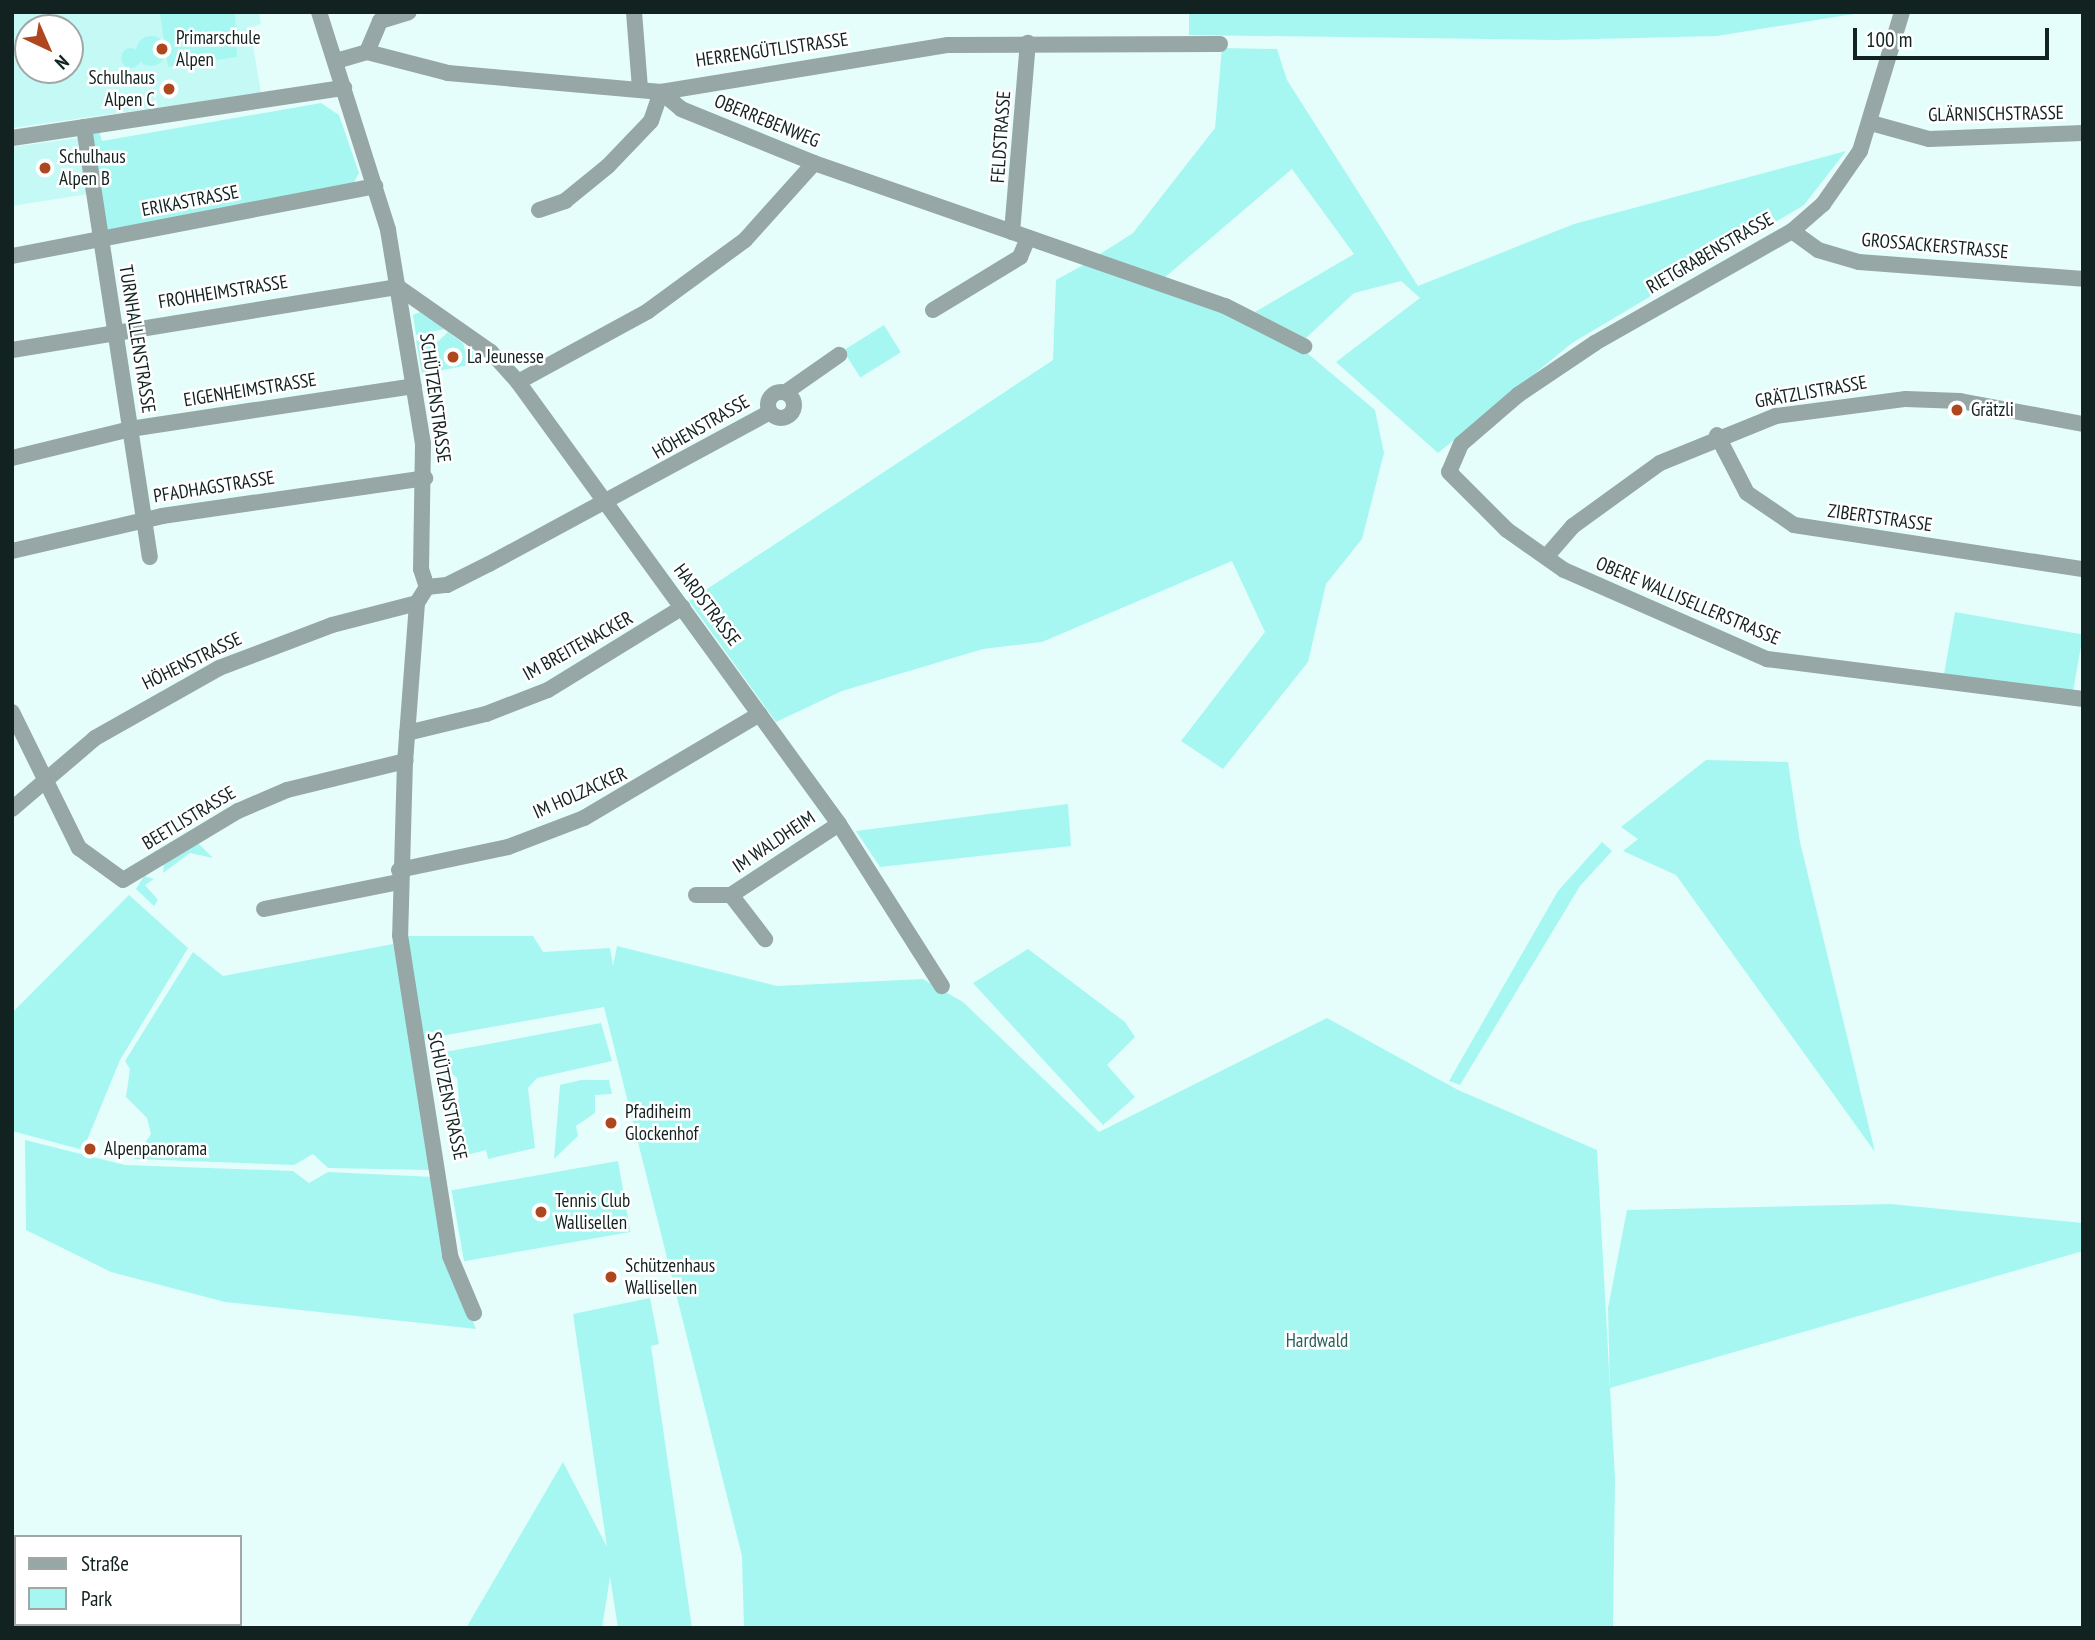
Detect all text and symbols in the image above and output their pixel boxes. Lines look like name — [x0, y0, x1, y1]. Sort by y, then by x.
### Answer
north arrow — [14, 14, 84, 84]
scale bar — [1857, 14, 2053, 58]
text: 100 m — [1866, 26, 1912, 53]
place label: Primarschule Alpen — [176, 27, 261, 71]
street label: HERRENGÜTLISTRASSE — [694, 28, 850, 72]
marker: Primarschule Alpen — [154, 41, 170, 57]
text: N — [50, 50, 74, 75]
place label: Schulhaus Alpen C — [88, 67, 155, 111]
marker: Schulhaus Alpen C — [161, 81, 177, 97]
street label: OBERREBENWEG — [711, 90, 823, 152]
street label: FELDSTRASSE — [986, 90, 1016, 184]
street label: GLÄRNISCHSTRASSE — [1928, 101, 2064, 127]
place label: Schulhaus Alpen B — [59, 146, 126, 190]
marker: Schulhaus Alpen B — [37, 160, 53, 176]
street label: ERIKASTRASSE — [140, 180, 240, 222]
street label: RIETGRABENSTRASSE — [1643, 207, 1777, 299]
street label: GROSSACKERSTRASSE — [1861, 228, 2009, 264]
street label: TURNHALLENSTRASSE — [114, 263, 160, 415]
street label: FROHHEIMSTRASSE — [157, 271, 289, 313]
street label: SCHÜTZENSTRASSE — [415, 332, 455, 464]
place label: La Jeunesse — [467, 346, 544, 368]
marker: La Jeunesse — [445, 349, 461, 365]
street label: EIGENHEIMSTRASSE — [182, 368, 318, 412]
street label: GRÄTZLISTRASSE — [1753, 371, 1869, 413]
street label: HÖHENSTRASSE — [649, 390, 753, 464]
place label: Grätzli — [1971, 399, 2014, 421]
marker: Grätzli — [1949, 402, 1965, 418]
street label: PFADHAGSTRASSE — [152, 466, 276, 508]
street label: ZIBERTSTRASSE — [1826, 499, 1934, 537]
street label: OBERE WALLISELLERSTRASSE — [1592, 552, 1784, 650]
street label: HARDSTRASSE — [669, 559, 745, 651]
street label: IM BREITENACKER — [519, 606, 637, 686]
street label: HÖHENSTRASSE — [139, 627, 245, 695]
street label: IM HOLZACKER — [530, 762, 630, 824]
street label: BEETLISTRASSE — [138, 781, 240, 855]
street label: IM WALDHEIM — [728, 806, 820, 878]
street label: SCHÜTZENSTRASSE — [422, 1030, 472, 1162]
place label: Pfadiheim Glockenhof — [625, 1101, 698, 1145]
marker: Pfadiheim Glockenhof — [603, 1115, 619, 1131]
place label: Alpenpanorama — [104, 1138, 207, 1160]
marker: Alpenpanorama — [82, 1141, 98, 1157]
place label: Tennis Club Wallisellen — [555, 1190, 630, 1234]
marker: Tennis Club Wallisellen — [533, 1204, 549, 1220]
place label: Schützenhaus Wallisellen — [625, 1255, 715, 1299]
marker: Schützenhaus Wallisellen — [603, 1269, 619, 1285]
park label: Hardwald — [1286, 1330, 1348, 1352]
legend — [14, 1535, 242, 1626]
text: Straße — [81, 1550, 129, 1577]
text: Park — [81, 1585, 112, 1612]

